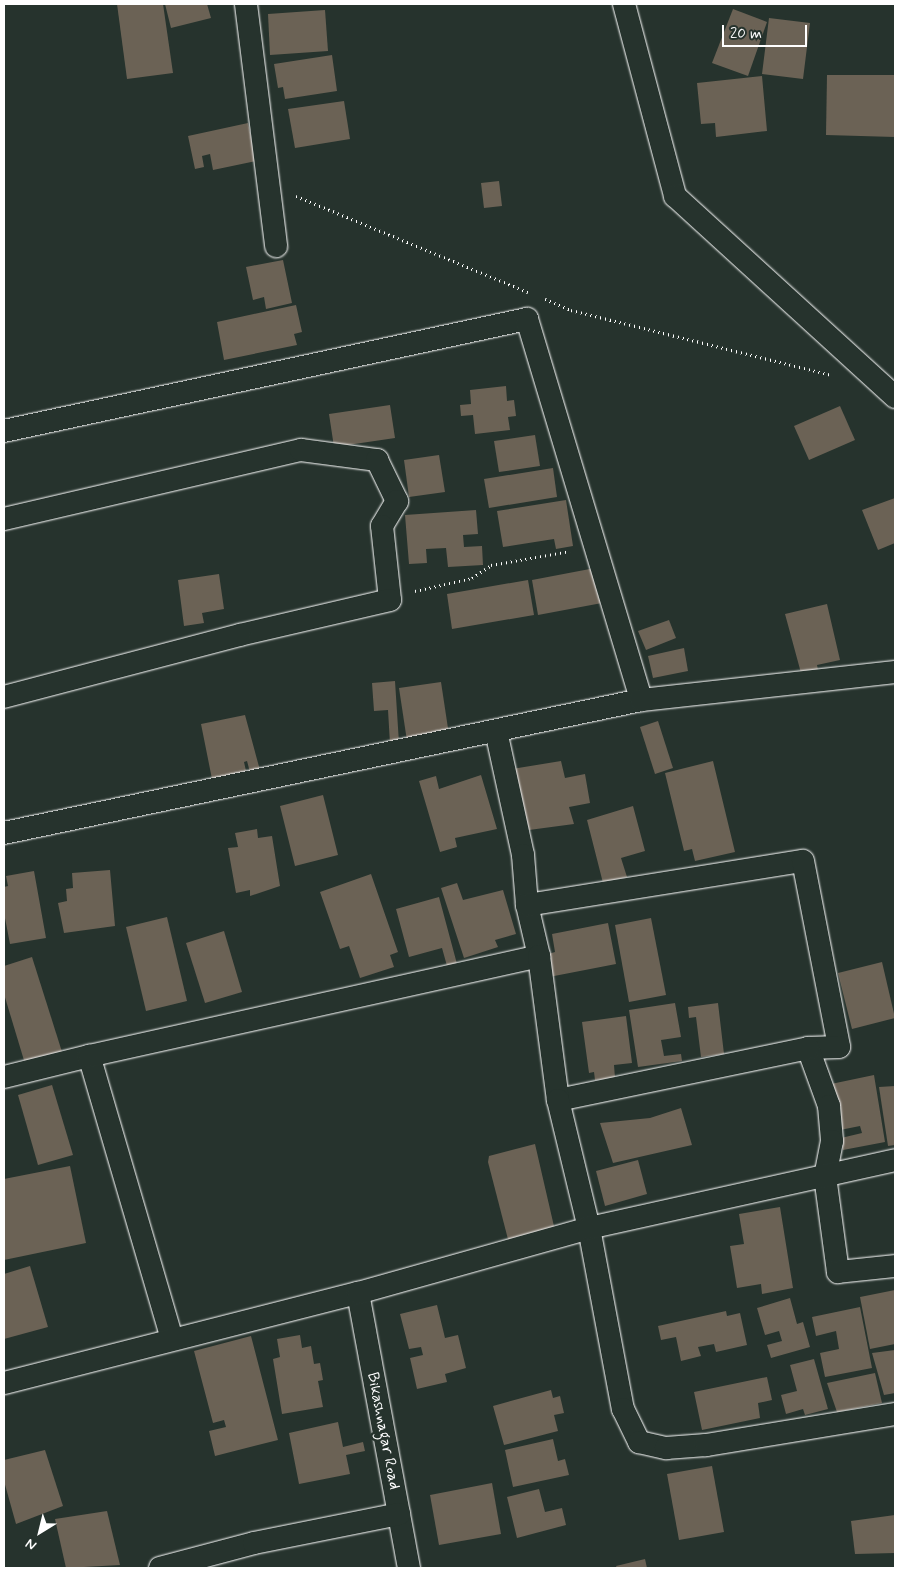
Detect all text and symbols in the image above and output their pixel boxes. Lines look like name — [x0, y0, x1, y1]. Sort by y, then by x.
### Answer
scale bar — [724, 15, 809, 47]
text: 20 m — [730, 24, 762, 44]
street label: Bikashnagar Road — [362, 1371, 404, 1491]
north arrow — [15, 1507, 65, 1557]
text: N — [22, 1534, 40, 1554]

